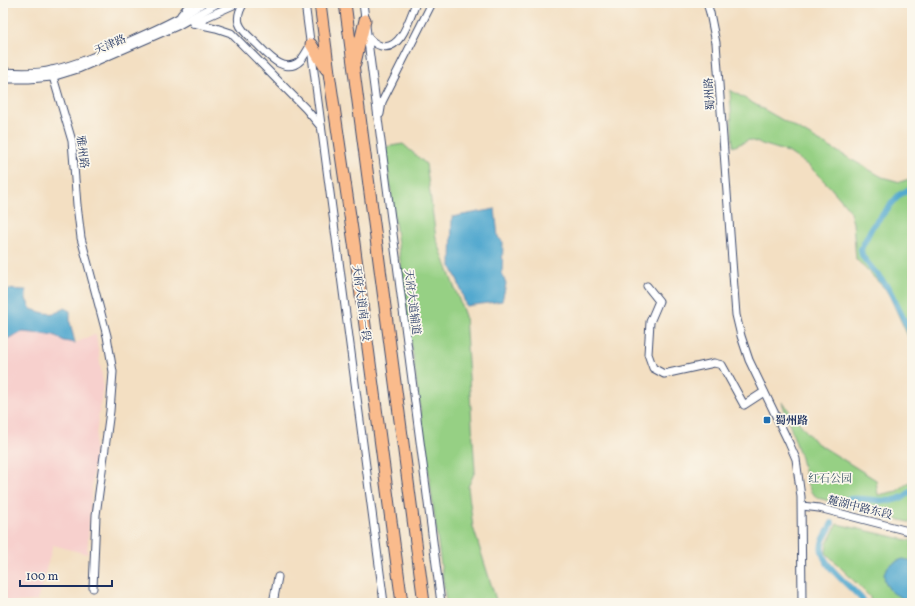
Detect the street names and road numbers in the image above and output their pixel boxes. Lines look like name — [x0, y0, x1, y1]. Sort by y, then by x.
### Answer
street label: 天津路 — [92, 32, 129, 59]
street label: 蜀州路 — [702, 77, 719, 111]
street label: 雅州路 — [72, 135, 91, 169]
street label: 天府大道南一段 — [348, 264, 373, 342]
street label: 天府大道辅道 — [400, 269, 423, 336]
street label: 麓湖中路东段 — [826, 493, 893, 524]

